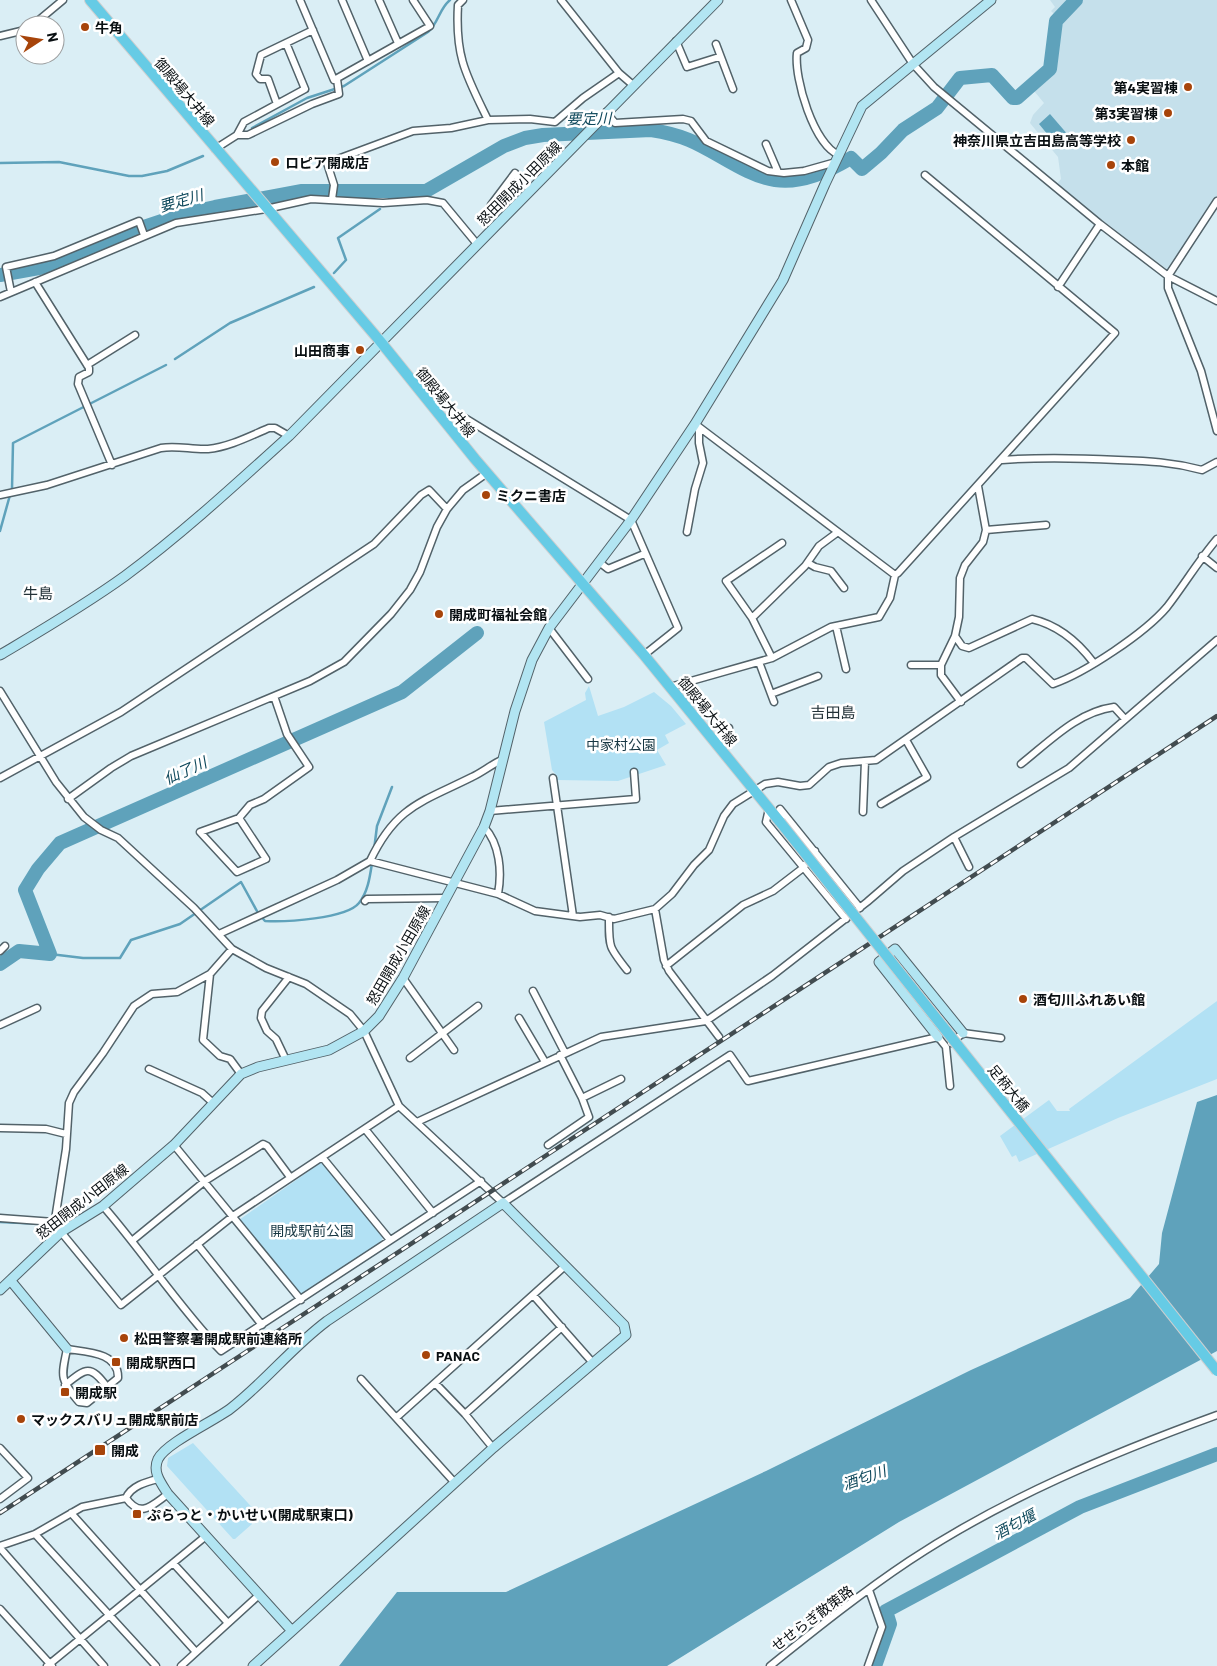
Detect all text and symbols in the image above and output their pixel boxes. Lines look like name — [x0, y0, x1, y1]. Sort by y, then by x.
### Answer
north arrow — [15, 15, 65, 65]
place label: 牛角 — [95, 19, 123, 36]
marker: 牛角 — [79, 21, 91, 33]
text: N — [44, 31, 62, 44]
street label: 御殿場大井線 — [151, 54, 219, 130]
place label: 第4実習棟 — [1114, 79, 1178, 96]
marker: 第4実習棟 — [1182, 81, 1194, 93]
place label: 第3実習棟 — [1094, 105, 1158, 122]
marker: 第3実習棟 — [1162, 107, 1174, 119]
water label: 要定川 — [566, 109, 614, 127]
place label: 神奈川県立吉田島高等学校 — [953, 132, 1121, 149]
marker: 神奈川県立吉田島高等学校 — [1125, 134, 1137, 146]
street label: 怒田開成小田原線 — [473, 137, 565, 229]
place label: ロピア開成店 — [285, 154, 369, 171]
marker: ロピア開成店 — [269, 156, 281, 168]
place label: 本館 — [1121, 157, 1149, 174]
marker: 本館 — [1105, 159, 1117, 171]
water label: 要定川 — [157, 185, 207, 215]
place label: 山田商事 — [294, 342, 350, 359]
marker: 山田商事 — [354, 344, 366, 356]
street label: 御殿場大井線 — [413, 364, 479, 440]
place label: ミクニ書店 — [496, 487, 566, 504]
marker: ミクニ書店 — [480, 489, 492, 501]
district label: 牛島 — [23, 584, 53, 602]
place label: 開成町福祉会館 — [449, 606, 547, 623]
marker: 開成町福祉会館 — [433, 608, 445, 620]
street label: 御殿場大井線 — [675, 673, 741, 749]
district label: 吉田島 — [810, 703, 856, 721]
park label: 中家村公園 — [586, 736, 656, 753]
water label: 仙了川 — [161, 752, 211, 787]
street label: 怒田開成小田原線 — [363, 902, 433, 1008]
place label: 酒匂川ふれあい館 — [1033, 991, 1145, 1008]
marker: 酒匂川ふれあい館 — [1017, 993, 1029, 1005]
street label: 足柄大橋 — [985, 1061, 1033, 1115]
street label: 怒田開成小田原線 — [33, 1160, 131, 1242]
park label: 開成駅前公園 — [270, 1222, 354, 1239]
place label: 松田警察署開成駅前連絡所 — [134, 1330, 302, 1347]
marker: 松田警察署開成駅前連絡所 — [118, 1332, 130, 1344]
place label: PANAC — [436, 1347, 480, 1364]
marker: PANAC — [420, 1349, 432, 1361]
place label: 開成駅西口 — [126, 1354, 196, 1371]
marker: 開成駅西口 — [110, 1356, 122, 1368]
place label: 開成駅 — [75, 1384, 117, 1401]
marker: 開成駅 — [59, 1386, 71, 1398]
place label: マックスバリュ開成駅前店 — [31, 1411, 199, 1428]
marker: マックスバリュ開成駅前店 — [15, 1413, 27, 1425]
place label: 開成 — [111, 1442, 139, 1459]
marker: 開成 — [93, 1443, 107, 1457]
water label: 酒匂川 — [840, 1461, 890, 1493]
water label: 酒匂堰 — [990, 1504, 1041, 1543]
place label: ぷらっと・かいせい(開成駅東口) — [147, 1506, 353, 1523]
marker: ぷらっと・かいせい(開成駅東口) — [131, 1508, 143, 1520]
street label: せせらぎ散策路 — [768, 1582, 856, 1654]

